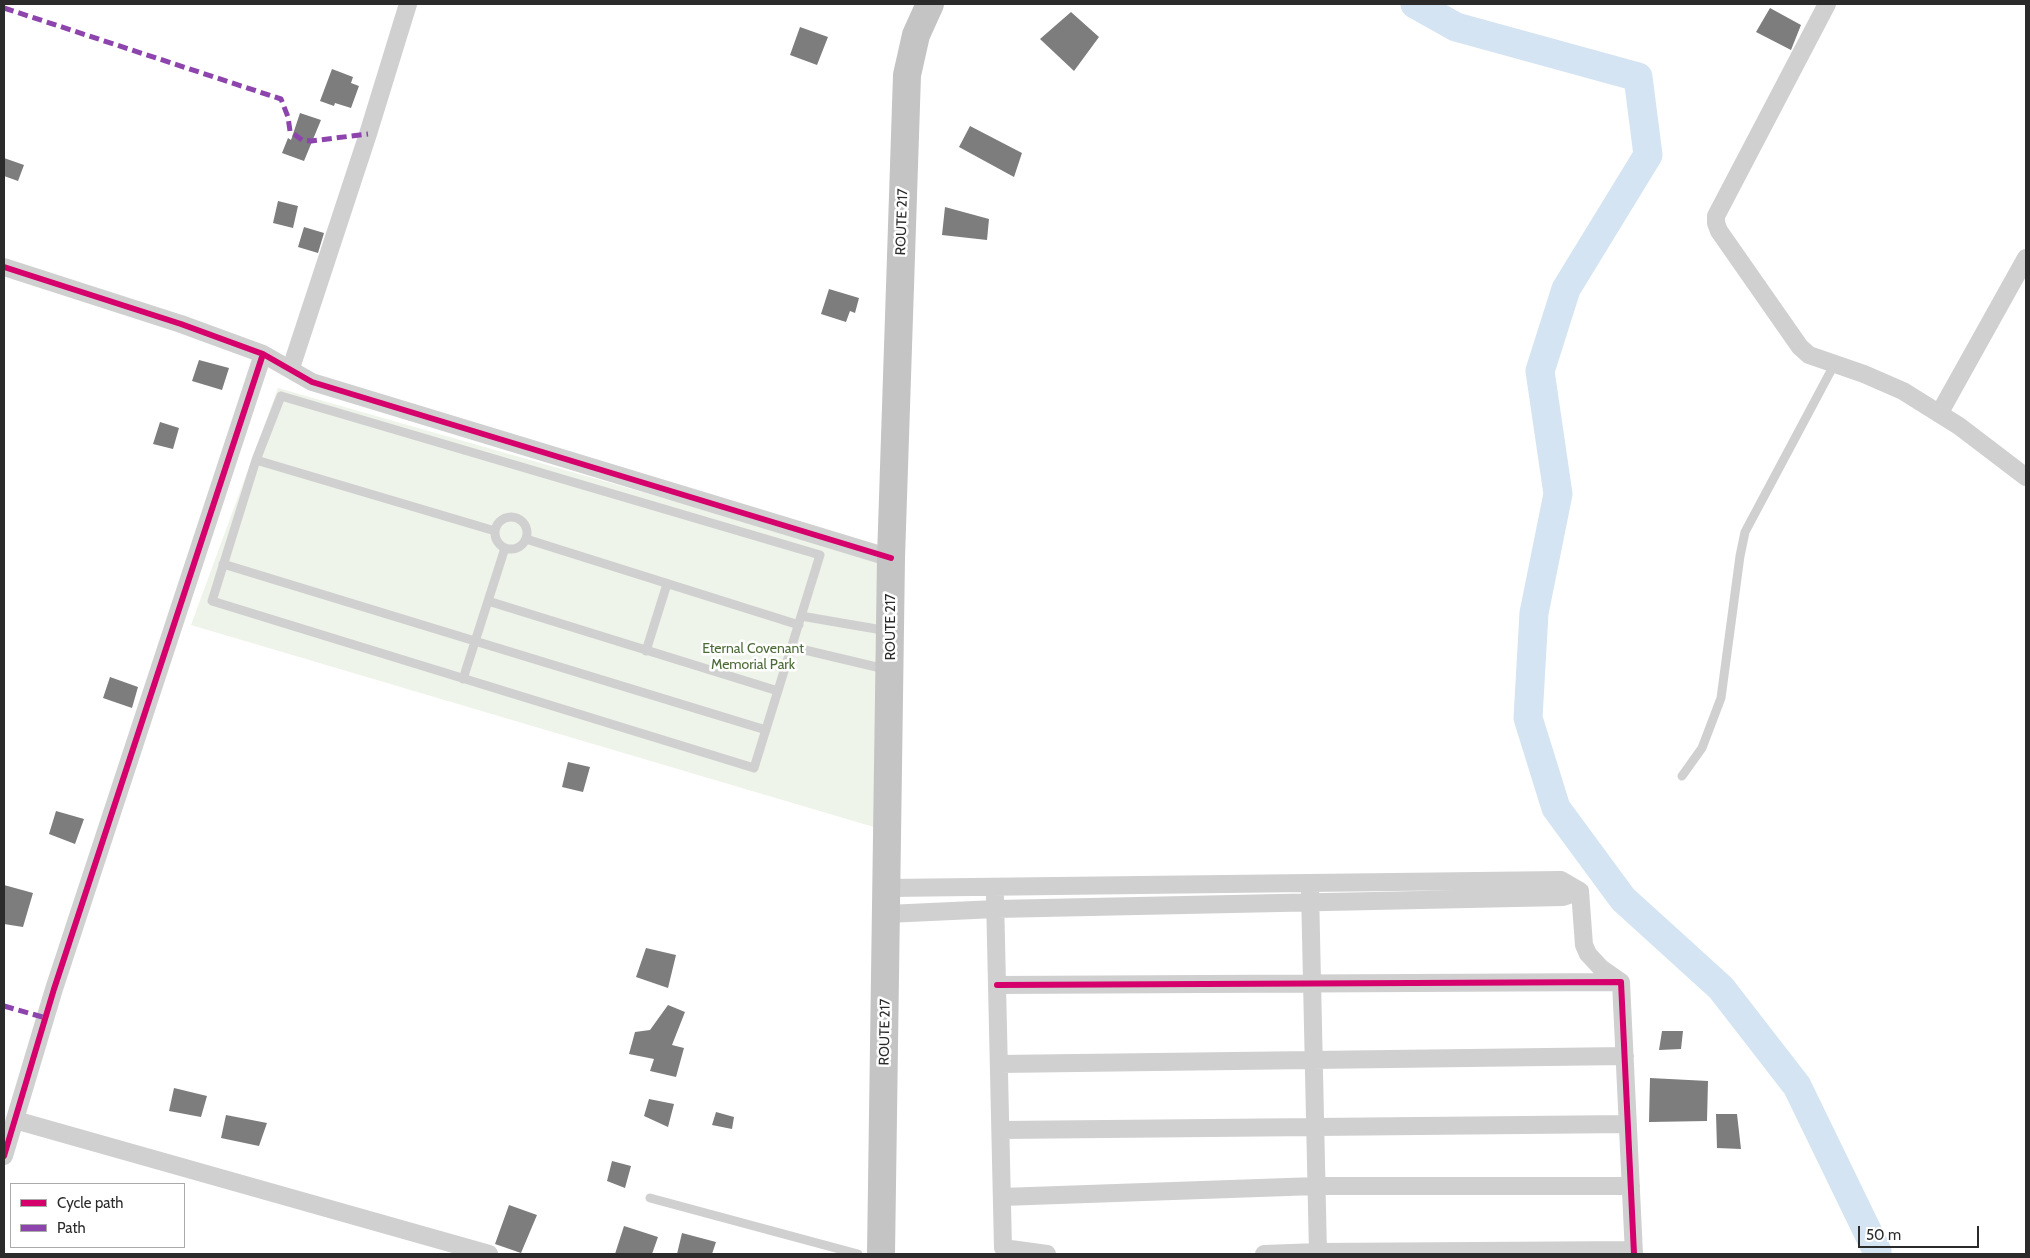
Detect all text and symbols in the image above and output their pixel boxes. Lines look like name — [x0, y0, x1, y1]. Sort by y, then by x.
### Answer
street label: ROUTE 217 — [892, 188, 912, 256]
street label: ROUTE 217 — [883, 594, 899, 660]
park label: Eternal Covenant Memorial Park — [702, 641, 804, 674]
street label: ROUTE 217 — [876, 999, 894, 1065]
legend — [10, 1183, 185, 1248]
text: Cycle path — [57, 1194, 123, 1212]
scale bar — [1860, 1216, 1981, 1248]
text: Path — [57, 1219, 86, 1237]
text: 50 m — [1866, 1226, 1901, 1244]

